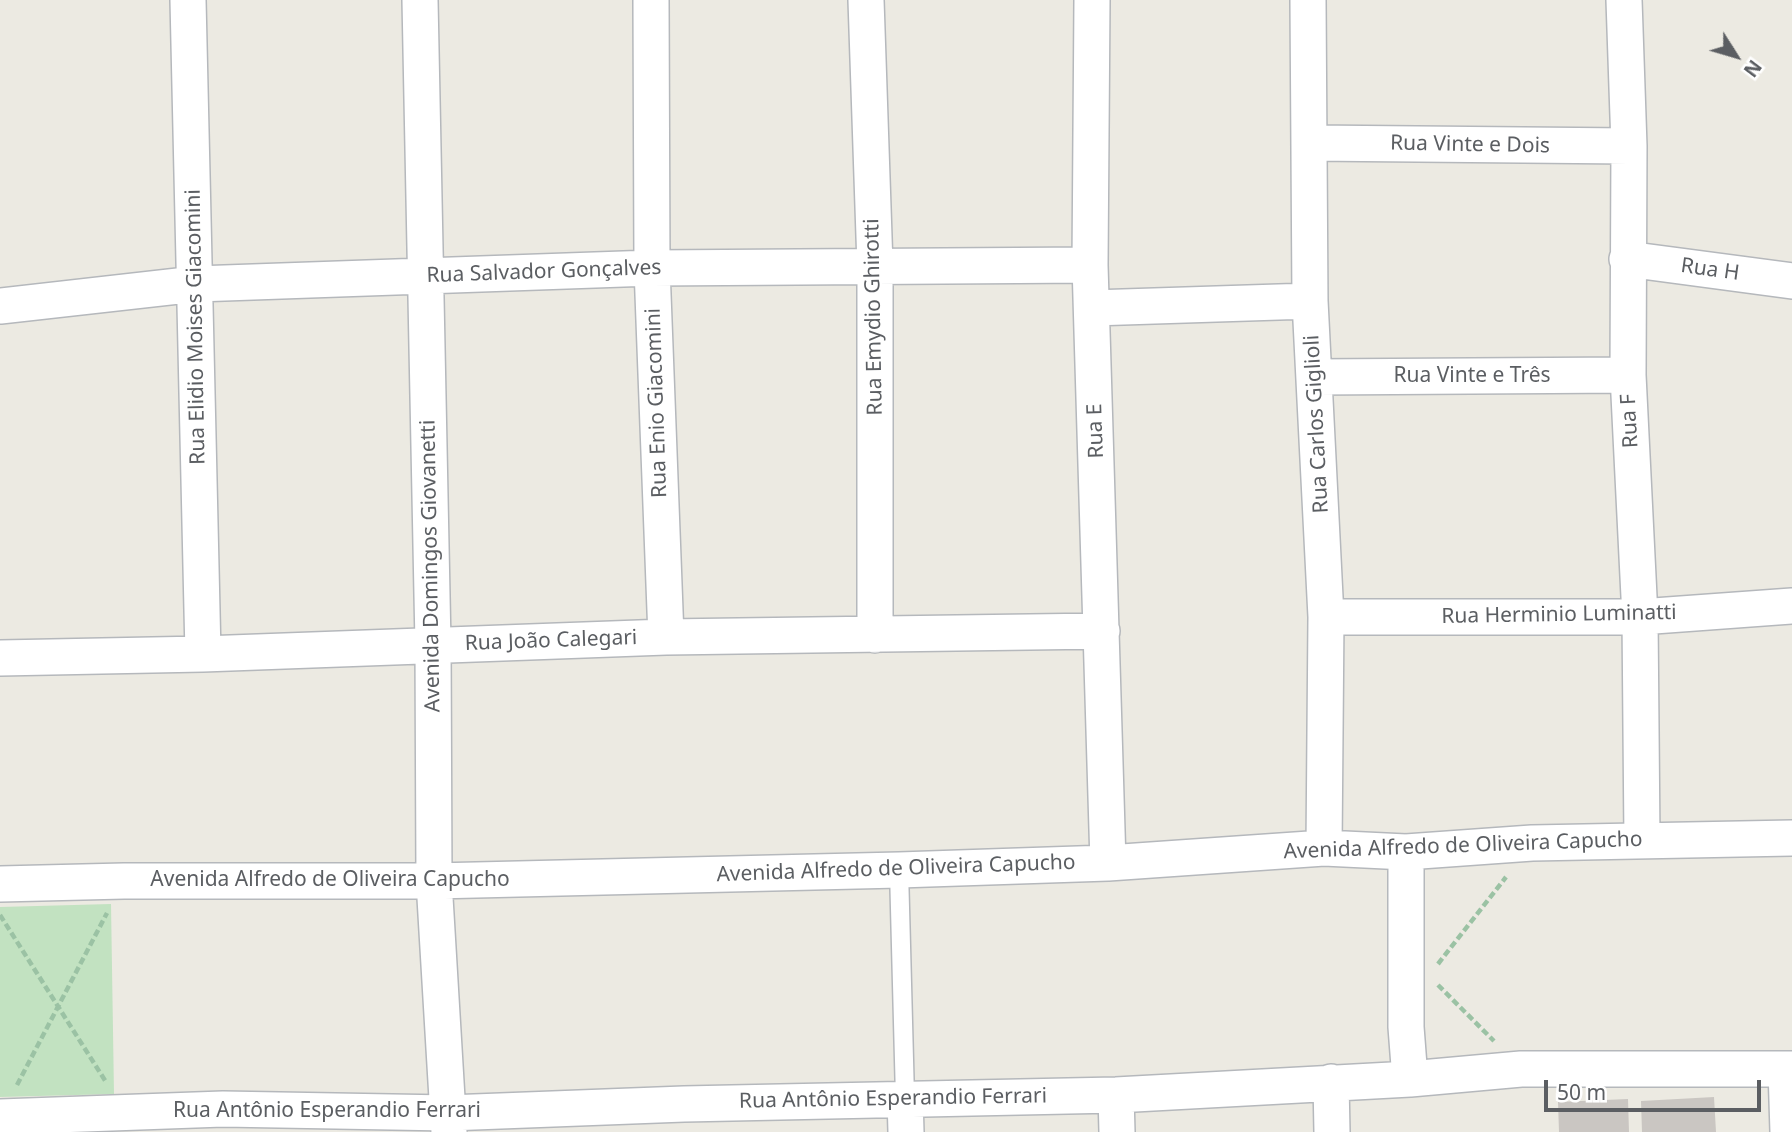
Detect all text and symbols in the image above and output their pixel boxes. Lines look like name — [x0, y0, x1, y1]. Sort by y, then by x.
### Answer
north arrow — [1701, 21, 1771, 91]
text: N — [1738, 55, 1768, 83]
street label: Rua Vinte e Dois — [1390, 131, 1550, 159]
street label: Rua Elidio Moises Giacomini — [181, 189, 211, 465]
street label: Rua Emydio Ghirotti — [860, 218, 888, 416]
street label: Rua H — [1679, 253, 1741, 287]
street label: Rua Salvador Gonçalves — [426, 255, 662, 289]
street label: Rua Enio Giacomini — [641, 307, 673, 499]
street label: Rua Carlos Giglioli — [1300, 334, 1334, 514]
street label: Rua Vinte e Três — [1393, 363, 1551, 389]
street label: Rua F — [1616, 393, 1644, 449]
street label: Rua E — [1082, 403, 1110, 459]
street label: Avenida Domingos Giovanetti — [416, 420, 446, 712]
street label: Rua Herminio Luminatti — [1441, 600, 1677, 630]
street label: Rua João Calegari — [464, 625, 638, 657]
street label: Avenida Alfredo de Oliveira Capucho — [1283, 827, 1643, 865]
street label: Avenida Alfredo de Oliveira Capucho — [716, 850, 1076, 888]
street label: Avenida Alfredo de Oliveira Capucho — [150, 867, 510, 893]
scale bar — [1547, 1066, 1764, 1110]
text: 50 m — [1557, 1078, 1606, 1106]
street label: Rua Antônio Esperandio Ferrari — [739, 1084, 1047, 1114]
street label: Rua Antônio Esperandio Ferrari — [173, 1098, 481, 1124]

